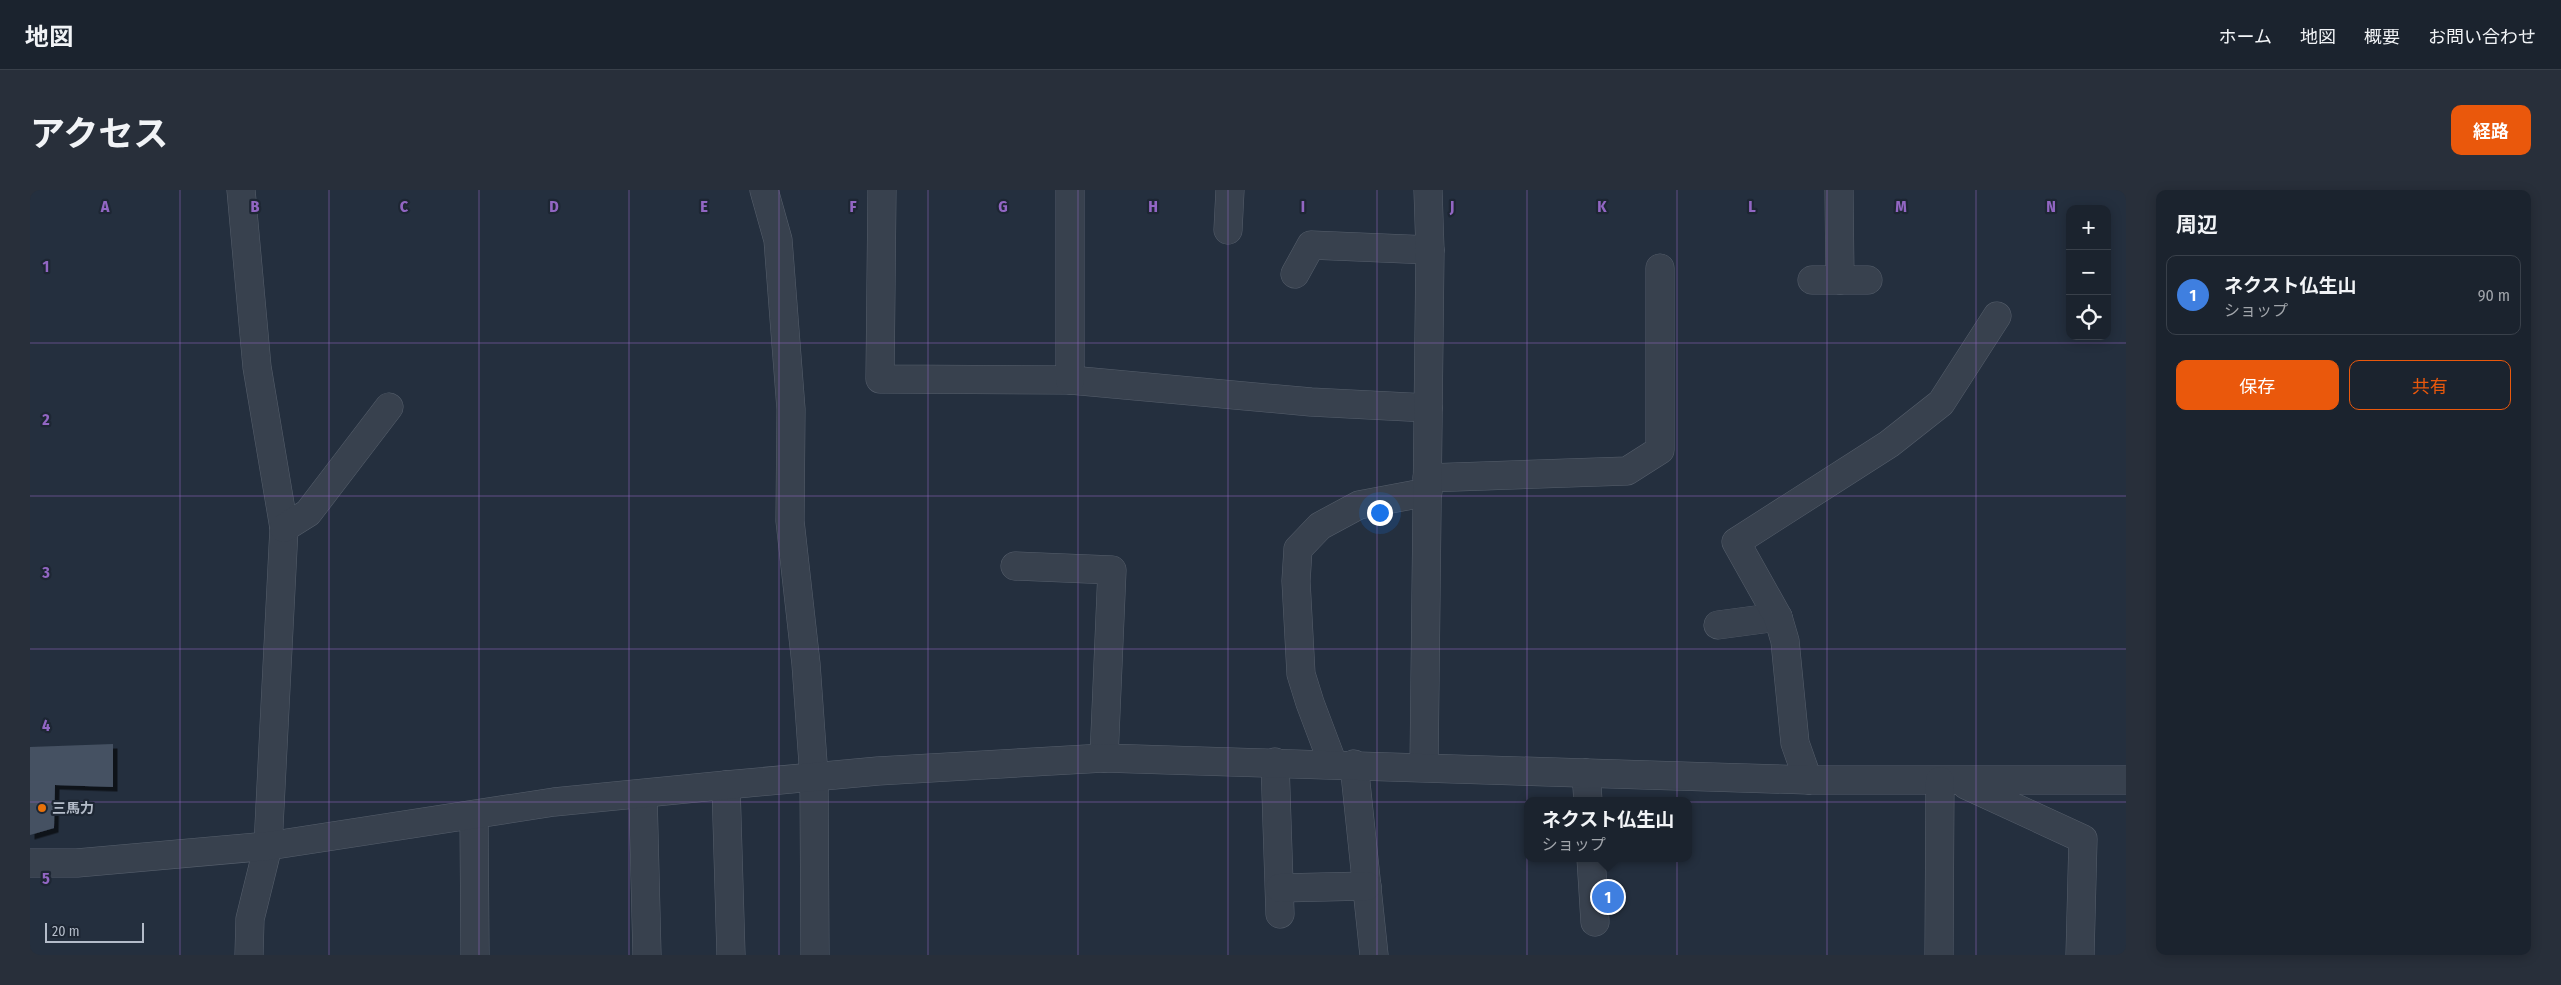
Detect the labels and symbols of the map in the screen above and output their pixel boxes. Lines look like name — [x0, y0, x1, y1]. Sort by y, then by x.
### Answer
text: A — [100, 197, 110, 216]
text: B — [251, 197, 260, 216]
text: C — [400, 197, 409, 216]
text: D — [549, 197, 559, 216]
text: E — [700, 197, 708, 216]
text: F — [849, 197, 857, 216]
text: G — [998, 197, 1008, 216]
text: H — [1148, 197, 1158, 216]
text: I — [1301, 197, 1305, 216]
text: J — [1449, 197, 1454, 216]
text: K — [1597, 197, 1607, 216]
text: L — [1748, 197, 1756, 216]
text: M — [1895, 197, 1907, 216]
text: N — [2046, 197, 2056, 216]
text: 1 — [43, 257, 49, 276]
text: 2 — [41, 410, 50, 429]
your location — [1367, 500, 1393, 526]
text: 3 — [41, 563, 50, 582]
text: 4 — [42, 716, 50, 735]
place label: 三馬力 — [52, 800, 94, 817]
marker: 三馬力 — [36, 802, 48, 814]
text: 5 — [42, 869, 50, 888]
pin: 1 — [1592, 878, 1624, 916]
scale bar — [45, 920, 144, 943]

